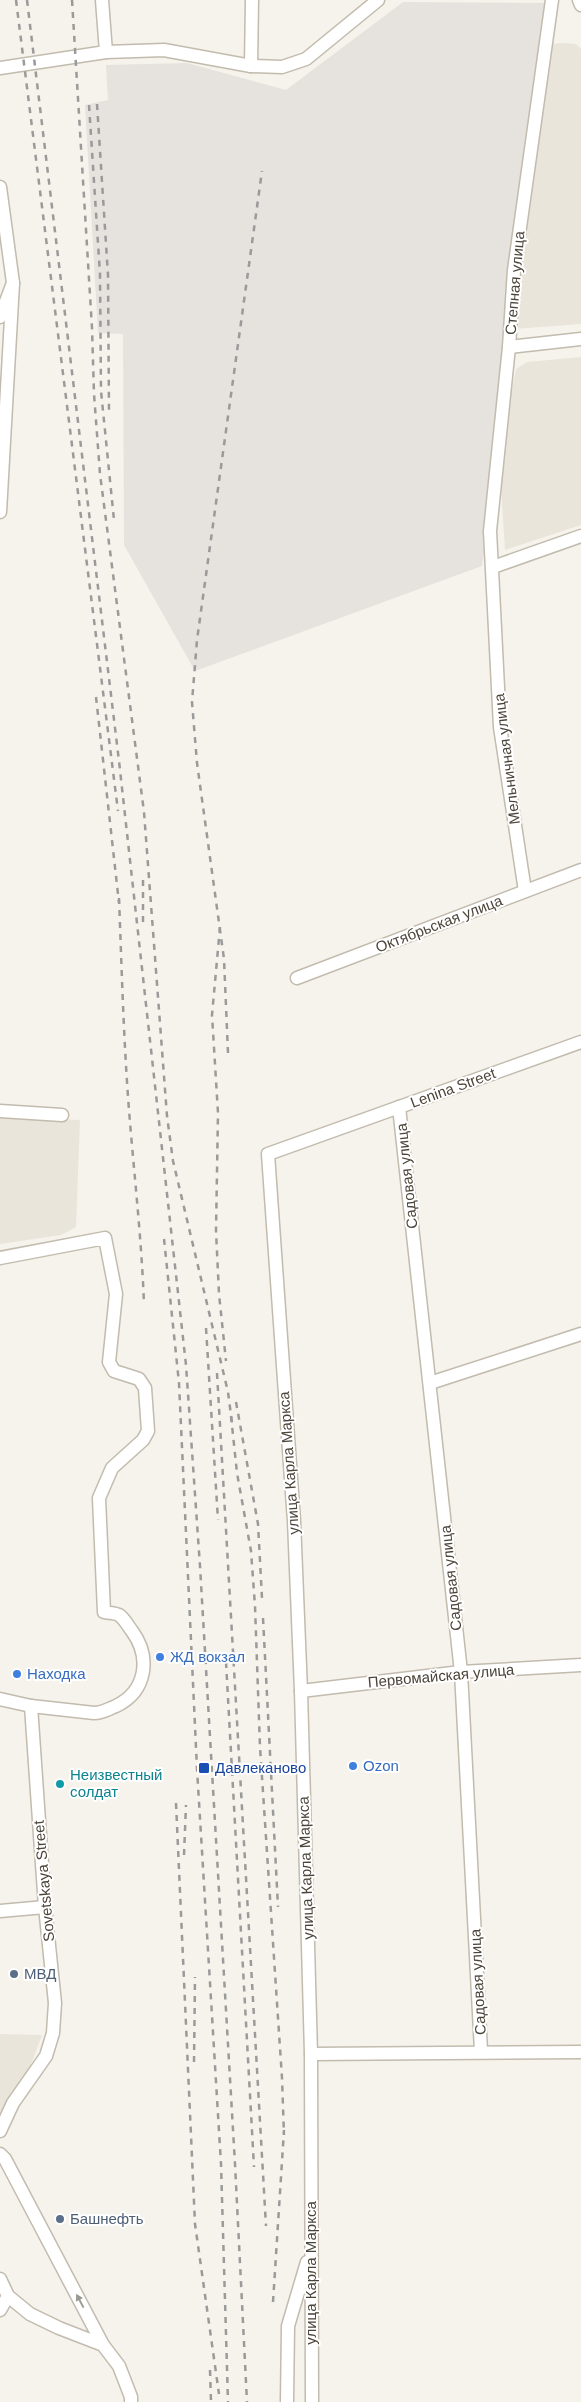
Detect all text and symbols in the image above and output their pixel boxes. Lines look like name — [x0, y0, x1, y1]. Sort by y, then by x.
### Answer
street label: Степная улица — [501, 230, 528, 336]
street label: Мельничная улица — [490, 692, 523, 825]
street label: Октябрьская улица — [373, 891, 505, 956]
street label: Lenina Street — [408, 1064, 498, 1111]
street label: Садовая улица — [392, 1122, 421, 1230]
street label: улица Карла Маркса — [275, 1390, 302, 1535]
street label: Садовая улица — [436, 1524, 465, 1632]
place label: ЖД вокзал — [170, 1648, 245, 1665]
marker: ЖД вокзал — [154, 1651, 166, 1663]
street label: Первомайская улица — [367, 1661, 516, 1690]
place label: Находка — [27, 1665, 86, 1682]
marker: Находка — [11, 1668, 23, 1680]
place label: Ozon — [363, 1757, 399, 1774]
place label: Давлеканово — [215, 1759, 306, 1776]
marker: Ozon — [347, 1760, 359, 1772]
marker: Давлеканово — [197, 1761, 211, 1775]
place label: Неизвестный солдат — [70, 1766, 162, 1800]
marker: Неизвестный солдат — [54, 1778, 66, 1790]
street label: улица Карла Маркса — [294, 1795, 316, 1940]
street label: Sovetskaya Street — [30, 1819, 57, 1942]
street label: Садовая улица — [466, 1928, 489, 2035]
place label: МВД — [24, 1965, 56, 1982]
marker: МВД — [8, 1968, 20, 1980]
street label: улица Карла Маркса — [302, 2201, 319, 2345]
place label: Башнефть — [70, 2210, 144, 2227]
marker: Башнефть — [54, 2213, 66, 2225]
one-way arrow — [76, 2295, 85, 2308]

